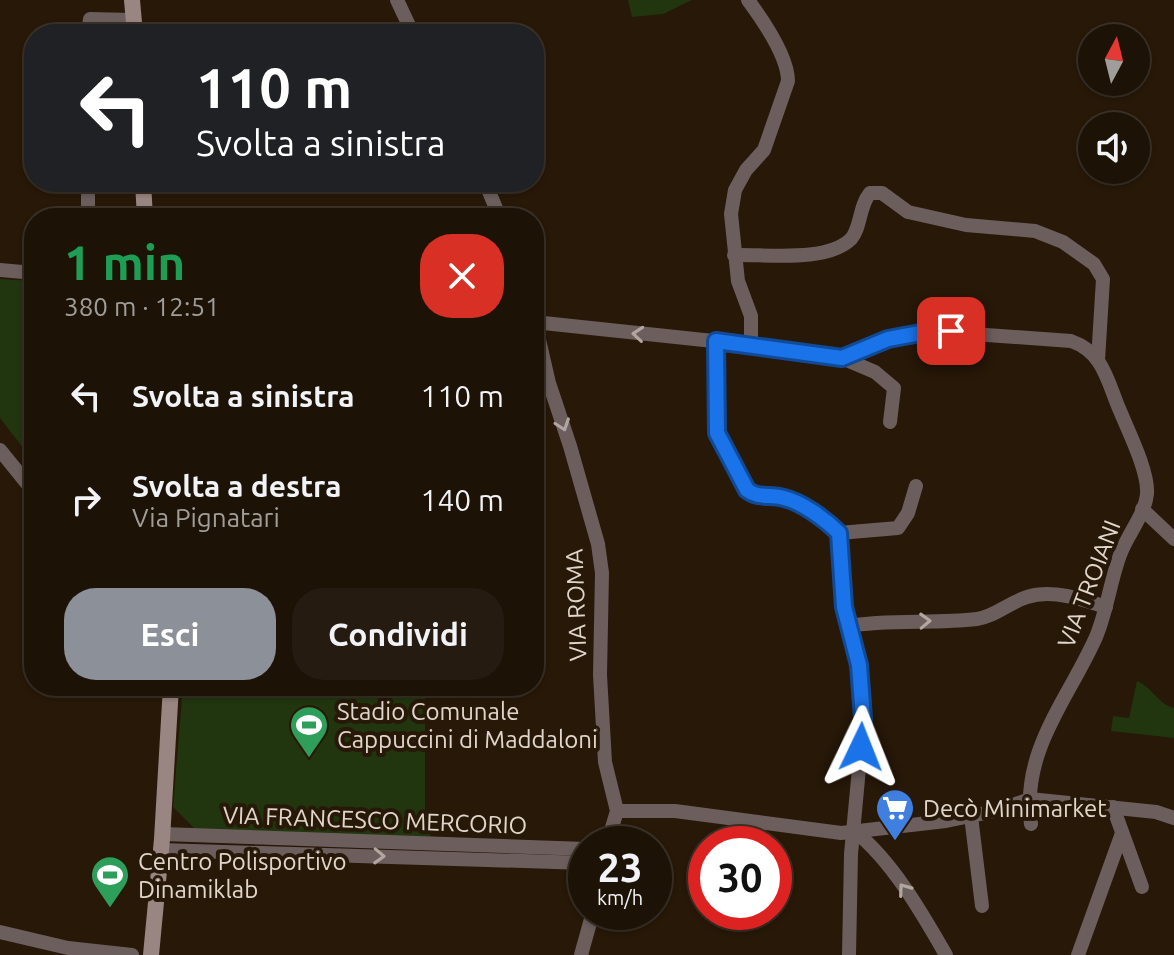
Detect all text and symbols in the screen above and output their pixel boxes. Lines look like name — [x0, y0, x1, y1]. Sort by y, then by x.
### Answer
north arrow — [1078, 24, 1150, 96]
map controls — [1078, 24, 1150, 184]
icon: left — [64, 56, 168, 160]
text: 110 m — [196, 56, 352, 119]
button: sound — [1078, 112, 1150, 184]
text: Svolta a sinistra — [196, 122, 446, 163]
button: close — [420, 234, 504, 318]
text: 1 min — [64, 235, 185, 289]
text: 380 m · 12:51 — [64, 292, 220, 321]
pin — [917, 297, 985, 365]
icon: arrive — [929, 309, 973, 353]
one-way arrow — [631, 326, 644, 343]
icon: left — [64, 374, 108, 418]
text: Svolta a sinistra — [132, 379, 355, 413]
text: 110 m — [420, 379, 504, 413]
one-way arrow — [554, 417, 570, 431]
text: Svolta a destra — [132, 469, 341, 503]
icon: right — [64, 478, 108, 522]
text: 140 m — [420, 483, 504, 517]
text: Via Pignatari — [132, 503, 280, 532]
street label: VIA TROIANI — [1052, 516, 1126, 652]
street label: VIA ROMA — [561, 548, 591, 662]
button: Esci — [64, 588, 276, 680]
button: Condividi — [292, 588, 504, 680]
one-way arrow — [919, 612, 932, 629]
place label: Stadio Comunale Cappuccini di Maddaloni — [337, 698, 598, 753]
sports icon: Stadio Comunale Cappuccini di Maddaloni — [288, 704, 330, 759]
position arrow — [819, 705, 903, 789]
supermarket icon: Decò Minimarket — [874, 787, 916, 842]
place label: Decò Minimarket — [923, 795, 1107, 822]
street label: VIA FRANCESCO MERCORIO — [222, 801, 528, 839]
speed limit sign: 30 — [688, 826, 792, 930]
text: 23 — [597, 845, 643, 890]
place label: Centro Polisportivo Dinamiklab — [138, 848, 346, 903]
one-way arrow — [373, 848, 386, 865]
sports icon: Centro Polisportivo Dinamiklab — [89, 854, 131, 909]
one-way arrow — [899, 884, 914, 898]
text: km/h — [597, 886, 643, 909]

